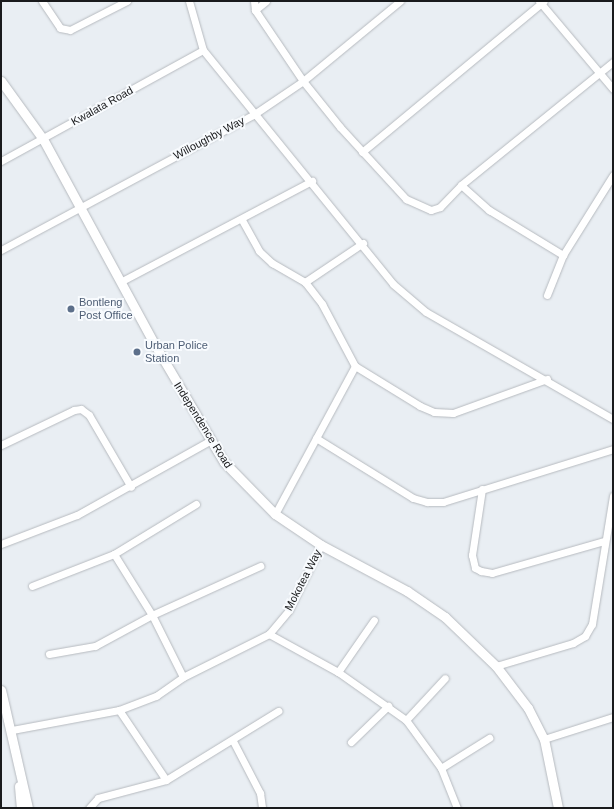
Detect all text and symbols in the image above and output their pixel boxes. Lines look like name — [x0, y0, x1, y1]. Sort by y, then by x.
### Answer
street label: Kwalata Road — [69, 84, 135, 128]
street label: Willoughby Way — [171, 114, 247, 162]
place label: Bontleng Post Office — [79, 296, 133, 322]
marker: Bontleng Post Office — [66, 304, 76, 314]
place label: Urban Police Station — [145, 339, 208, 365]
marker: Urban Police Station — [132, 347, 142, 357]
street label: Independence Road — [171, 379, 235, 471]
street label: Mokotea Way — [282, 547, 324, 613]

